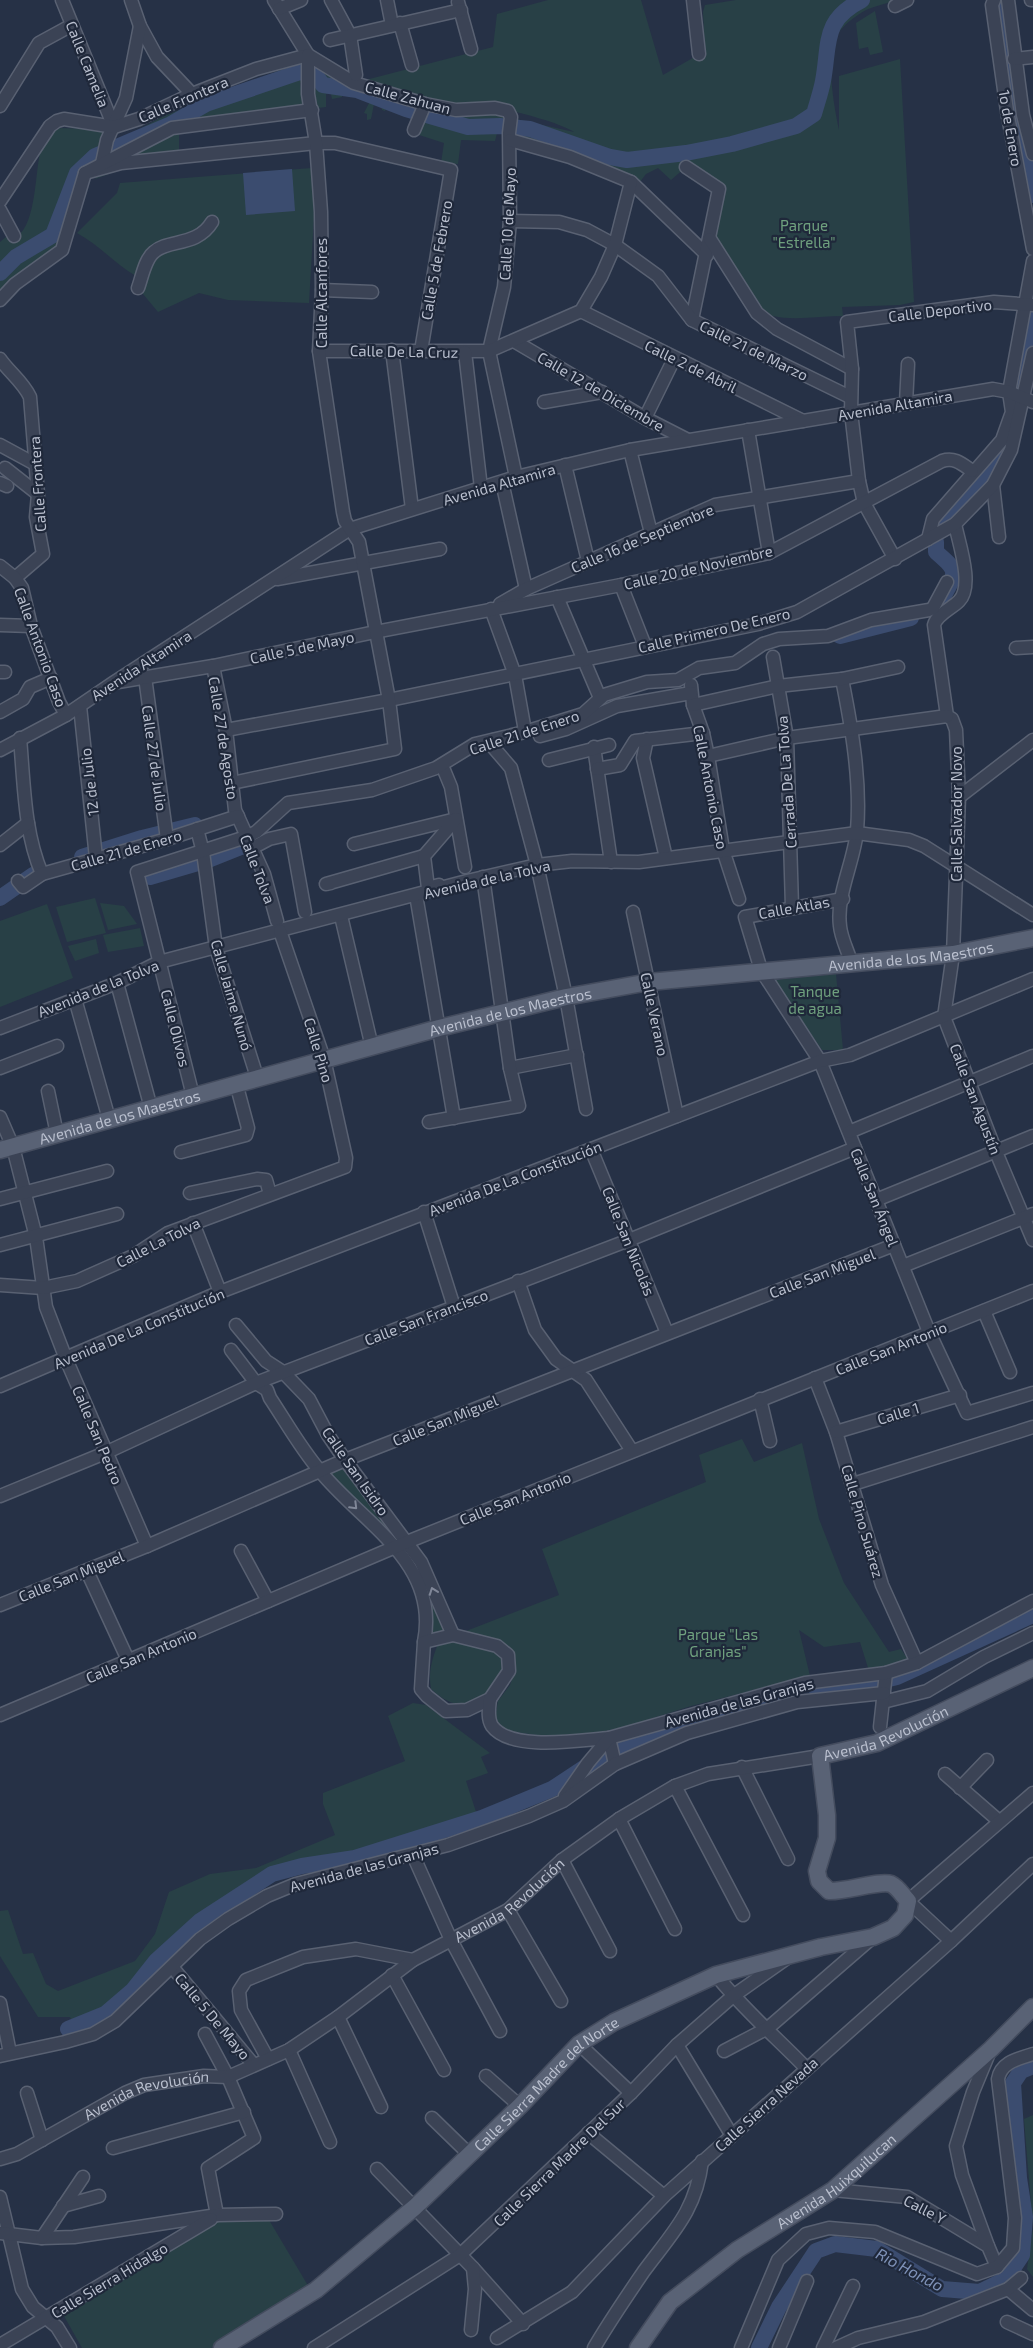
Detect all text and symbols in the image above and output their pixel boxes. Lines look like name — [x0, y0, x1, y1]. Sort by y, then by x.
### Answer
street label: Calle Camelia — [63, 18, 113, 110]
street label: Calle Frontera — [135, 72, 231, 126]
street label: Calle Zahuan — [363, 77, 453, 117]
street label: 1o de Enero — [995, 88, 1027, 168]
street label: Calle 10 de Mayo — [495, 167, 519, 281]
street label: Calle 5 de Febrero — [417, 199, 455, 321]
park label: Parque "Estrella" — [772, 216, 836, 251]
street label: Calle Alcanfores — [312, 238, 330, 348]
street label: Calle Deportivo — [887, 295, 993, 325]
street label: Calle 21 de Marzo — [697, 316, 811, 384]
street label: Calle 2 de Abril — [642, 336, 741, 396]
street label: Calle De La Cruz — [350, 341, 458, 361]
street label: Calle 12 de Diciembre — [534, 347, 668, 435]
street label: Avenida Altamira — [836, 386, 954, 424]
street label: Calle Frontera — [25, 435, 49, 533]
street label: Avenida Altamira — [441, 459, 557, 509]
street label: Calle 16 de Septiembre — [568, 500, 716, 576]
street label: Calle 20 de Noviembre — [622, 541, 774, 593]
street label: Calle Antonio Caso — [11, 585, 71, 709]
street label: Calle Primero De Enero — [636, 604, 792, 656]
street label: Avenida Altamira — [87, 626, 195, 704]
street label: Calle 5 de Mayo — [248, 627, 356, 667]
street label: Calle 27 de Agosto — [205, 675, 243, 801]
street label: Calle 27 de Julio — [139, 704, 171, 812]
street label: Calle 21 de Enero — [467, 706, 581, 758]
street label: Cerrada De La Tolva — [772, 715, 800, 849]
street label: Calle Antonio Caso — [690, 723, 732, 851]
street label: Calle Salvador Novo — [947, 746, 965, 882]
street label: 12 de Julio — [76, 747, 102, 817]
street label: Calle 21 de Enero — [69, 826, 183, 874]
street label: Calle Tolva — [237, 832, 279, 906]
street label: Avenida de la Tolva — [422, 856, 552, 902]
street label: Calle Atlas — [757, 892, 831, 922]
street label: Calle Jaime Nunó — [208, 937, 256, 1053]
street label: Avenida de los Maestros — [827, 937, 995, 974]
street label: Avenida de la Tolva — [35, 955, 161, 1021]
street label: Calle Verano — [637, 971, 673, 1057]
park label: Tanque de agua — [788, 982, 842, 1017]
street label: Avenida de los Maestros — [427, 984, 593, 1039]
street label: Calle Olivos — [158, 987, 194, 1069]
street label: Calle Pino — [301, 1015, 337, 1085]
street label: Calle San Agustín — [947, 1041, 1005, 1157]
street label: Avenida de los Maestros — [37, 1086, 202, 1148]
street label: Avenida De La Constitución — [426, 1137, 604, 1219]
street label: Calle San Ángel — [847, 1145, 903, 1249]
street label: Calle San Nicolás — [599, 1184, 659, 1298]
street label: Calle La Tolva — [113, 1213, 203, 1271]
street label: Calle San Miguel — [766, 1244, 878, 1301]
street label: Avenida De La Constitución — [51, 1284, 227, 1372]
street label: Calle San Francisco — [362, 1285, 490, 1349]
street label: Calle San Antonio — [833, 1317, 949, 1379]
street label: Calle San Pedro — [69, 1383, 127, 1487]
street label: Calle San Miguel — [390, 1390, 501, 1449]
street label: Calle 1 — [875, 1398, 921, 1428]
street label: Calle San Isidro — [319, 1423, 393, 1519]
street label: Calle Pino Suárez — [838, 1462, 888, 1580]
street label: Calle San Antonio — [457, 1467, 573, 1529]
one-way arrow — [349, 1500, 358, 1509]
street label: Calle San Miguel — [16, 1546, 127, 1605]
one-way arrow — [429, 1587, 439, 1595]
street label: Calle San Antonio — [83, 1624, 199, 1686]
park label: Parque "Las Granjas" — [678, 1625, 758, 1661]
street label: Avenida de las Granjas — [663, 1673, 816, 1731]
street label: Avenida Revolución — [821, 1701, 951, 1764]
street label: Avenida de las Granjas — [288, 1838, 441, 1896]
street label: Avenida Revolución — [451, 1854, 568, 1946]
street label: Calle 5 De Mayo — [172, 1969, 254, 2063]
street label: Calle Sierra Madre del Norte — [470, 2013, 622, 2155]
street label: Calle Sierra Nevada — [711, 2053, 821, 2155]
street label: Avenida Revolución — [80, 2067, 210, 2123]
street label: Calle Sierra Madre Del Sur — [489, 2094, 629, 2230]
street label: Avenida Huixquilucan — [773, 2129, 899, 2232]
street label: Calle Y — [901, 2191, 950, 2227]
street label: Calle Sierra Hidalgo — [47, 2238, 171, 2322]
water label: Rio Hondo — [873, 2243, 947, 2295]

